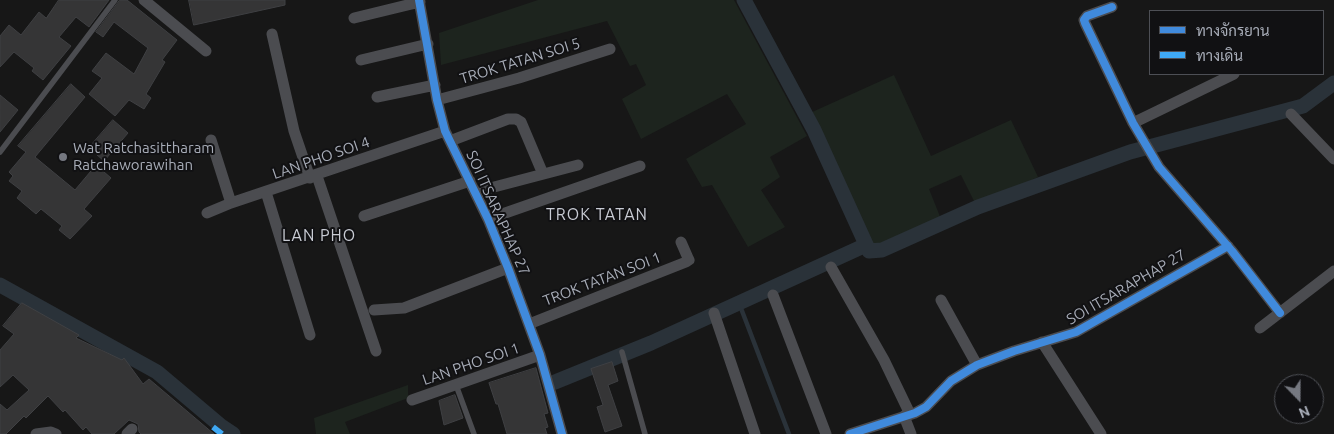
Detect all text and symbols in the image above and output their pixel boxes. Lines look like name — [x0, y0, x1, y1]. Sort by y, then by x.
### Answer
legend — [1149, 10, 1324, 75]
text: ทางจักรยาน — [1196, 22, 1270, 39]
street label: TROK TATAN SOI 5 — [458, 34, 582, 88]
text: ทางเดิน — [1196, 47, 1243, 64]
street label: LAN PHO SOI 4 — [270, 133, 372, 183]
place label: Wat Ratchasittharam Ratchaworawihan — [73, 139, 214, 174]
street label: SOI ITSARAPHAP 27 — [462, 148, 534, 278]
marker: Wat Ratchasittharam Ratchaworawihan — [57, 151, 69, 163]
district label: TROK TATAN — [545, 205, 649, 225]
district label: LAN PHO — [281, 226, 357, 246]
street label: SOI ITSARAPHAP 27 — [1063, 246, 1189, 328]
street label: TROK TATAN SOI 1 — [540, 248, 664, 310]
street label: LAN PHO SOI 1 — [420, 339, 522, 389]
north arrow — [1274, 374, 1324, 424]
text: N — [1296, 403, 1312, 421]

